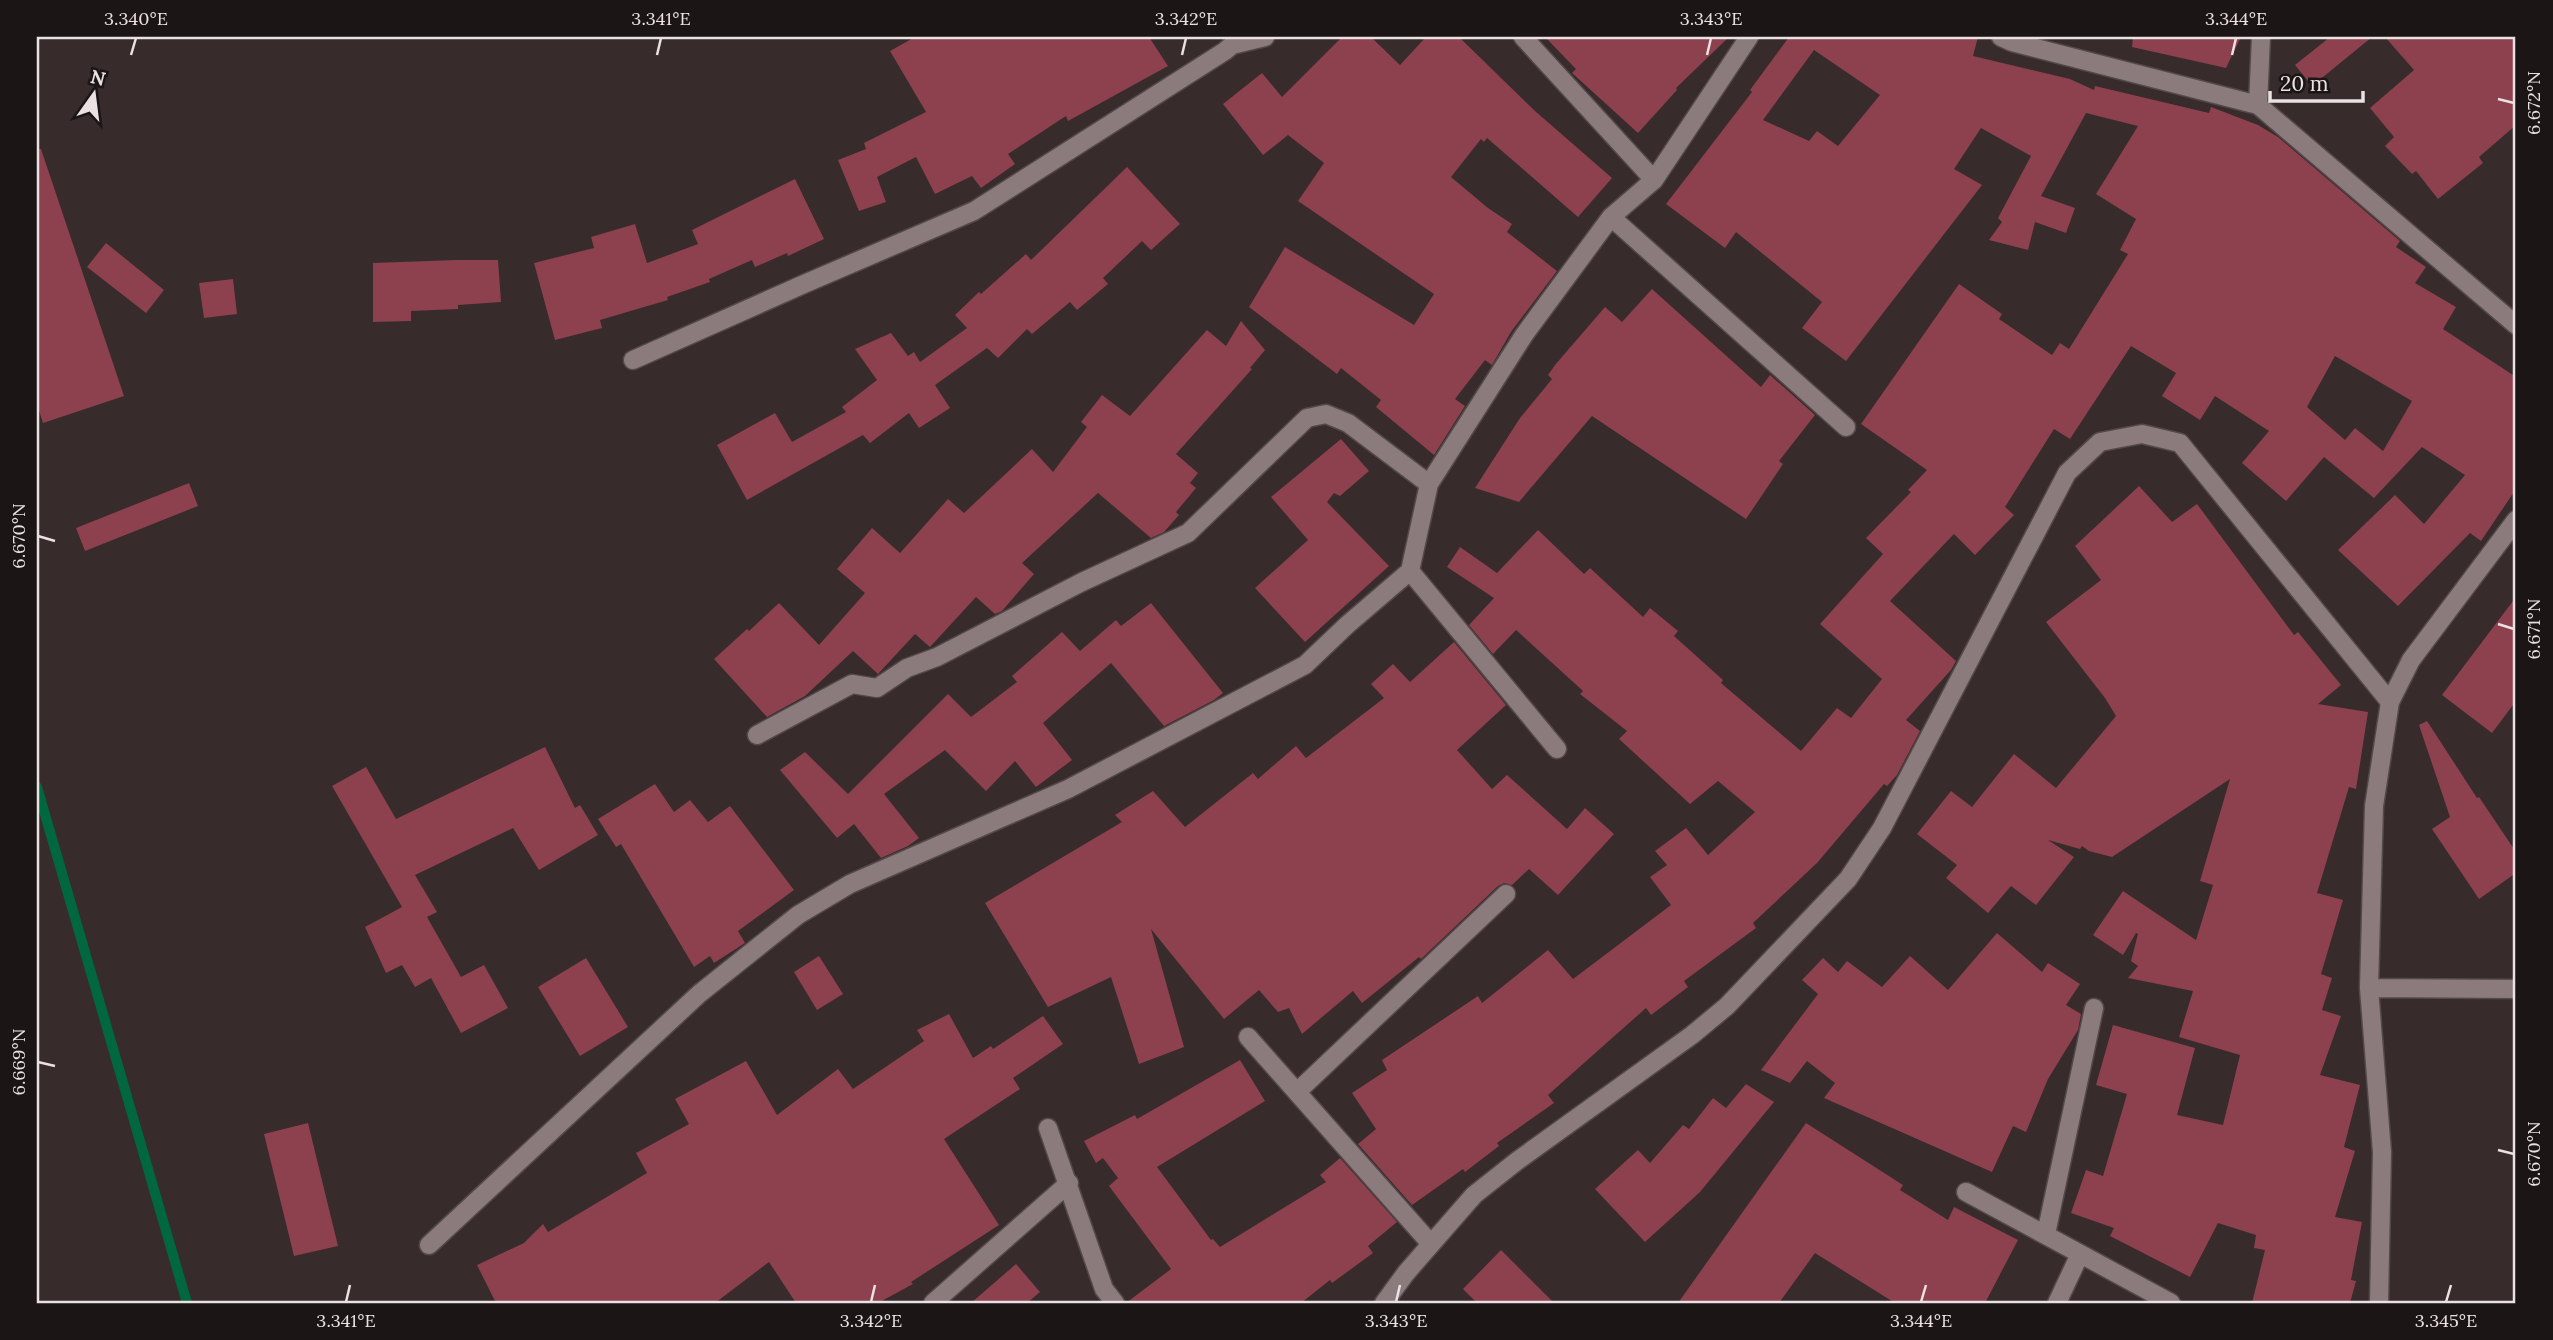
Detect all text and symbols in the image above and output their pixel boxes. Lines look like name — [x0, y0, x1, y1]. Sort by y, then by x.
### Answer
text: 3.340°E — [104, 7, 168, 30]
text: 3.341°E — [631, 7, 691, 30]
text: 3.342°E — [1155, 7, 1217, 30]
text: 3.343°E — [1680, 7, 1742, 30]
text: 3.344°E — [2205, 7, 2267, 30]
north arrow — [60, 60, 130, 130]
scale bar — [2270, 60, 2362, 104]
text: N — [88, 64, 108, 91]
text: 20 m — [2280, 70, 2329, 97]
text: 6.672°N — [2522, 71, 2545, 135]
text: 6.670°N — [7, 503, 30, 569]
text: 6.671°N — [2522, 599, 2545, 659]
text: 6.669°N — [7, 1029, 30, 1095]
text: 6.670°N — [2522, 1121, 2545, 1187]
text: 3.341°E — [316, 1309, 376, 1332]
text: 3.342°E — [840, 1309, 902, 1332]
text: 3.343°E — [1365, 1309, 1427, 1332]
text: 3.344°E — [1890, 1309, 1952, 1332]
text: 3.345°E — [2415, 1309, 2477, 1332]

